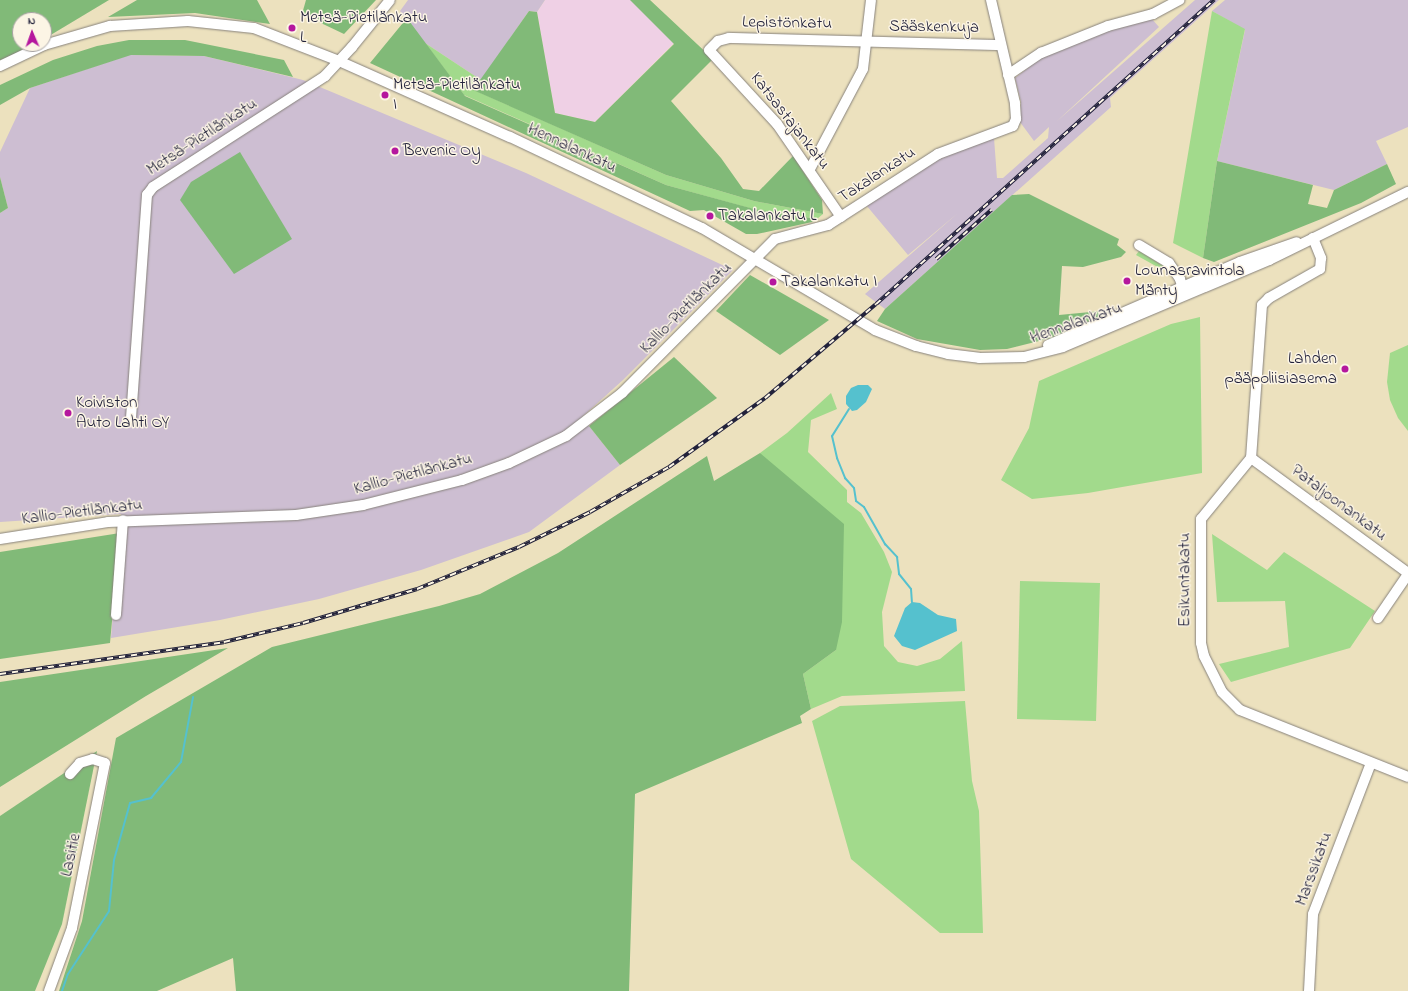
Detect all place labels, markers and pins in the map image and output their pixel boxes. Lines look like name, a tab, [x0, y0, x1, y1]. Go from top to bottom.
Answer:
place label: Metsä-Pietilänkatu L	[300, 8, 427, 48]
marker: Metsä-Pietilänkatu L	[287, 23, 297, 33]
place label: Metsä-Pietilänkatu I	[393, 75, 520, 115]
marker: Metsä-Pietilänkatu I	[380, 90, 390, 100]
place label: Bevenic Oy	[403, 141, 481, 161]
marker: Bevenic Oy	[390, 146, 400, 156]
place label: Takalankatu L	[718, 206, 817, 226]
marker: Takalankatu L	[705, 211, 715, 221]
place label: Lounasravintola Mänty	[1135, 261, 1245, 301]
place label: Takalankatu I	[781, 272, 877, 292]
marker: Lounasravintola Mänty	[1122, 276, 1132, 286]
marker: Takalankatu I	[768, 277, 778, 287]
place label: Lahden pääpoliisiasema	[1224, 349, 1337, 389]
marker: Lahden pääpoliisiasema	[1340, 364, 1350, 374]
place label: Koiviston Auto Lahti OY	[76, 393, 169, 433]
marker: Koiviston Auto Lahti OY	[63, 408, 73, 418]

